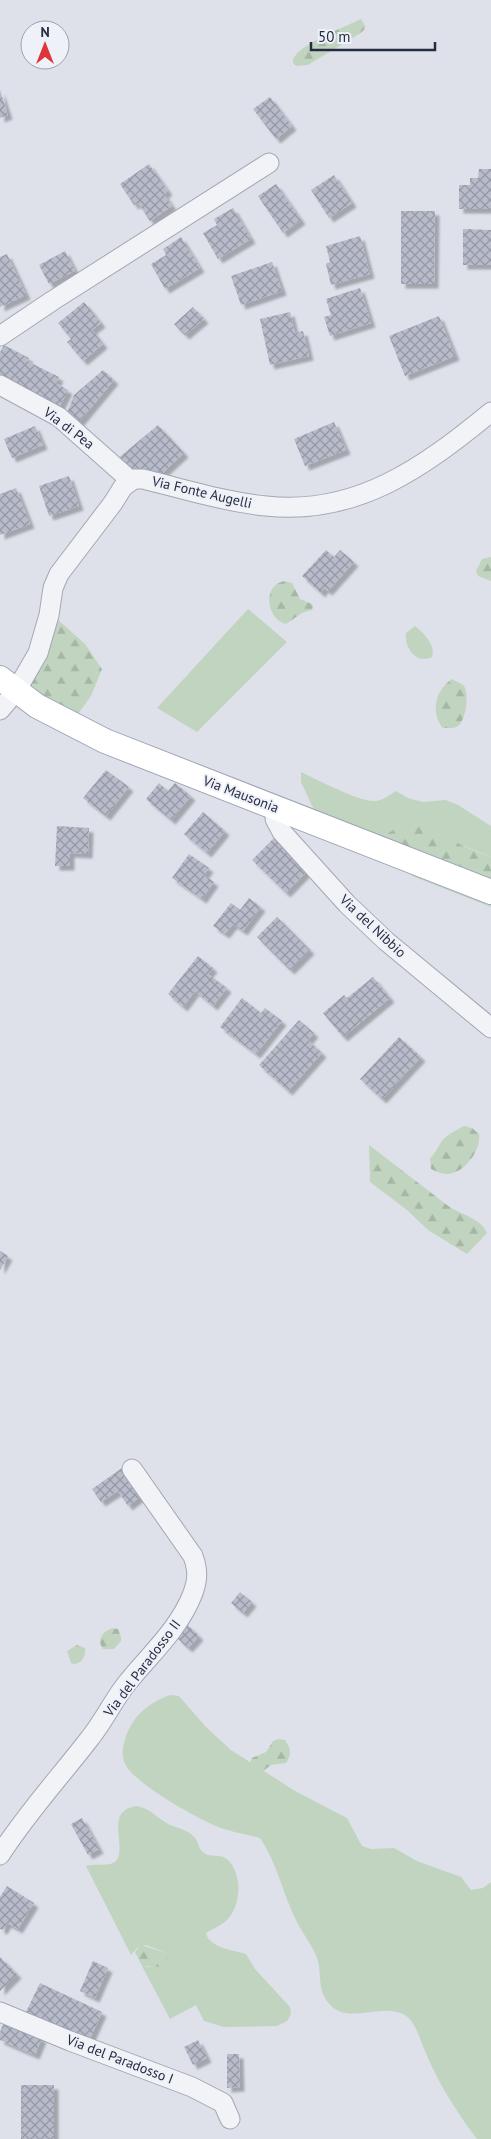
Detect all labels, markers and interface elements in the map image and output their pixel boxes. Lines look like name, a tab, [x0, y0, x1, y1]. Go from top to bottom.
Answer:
north arrow	[20, 20, 70, 70]
scale bar	[311, 20, 435, 52]
text: N	[40, 23, 50, 41]
text: 50 m	[318, 27, 351, 46]
street label: Via di Pea	[39, 403, 98, 453]
street label: Via Fonte Augelli	[149, 472, 254, 512]
street label: Via Mausonia	[200, 771, 281, 817]
street label: Via del Nibbio	[335, 890, 410, 961]
street label: Via del Paradosso II	[99, 1616, 184, 1721]
street label: Via del Paradosso I	[63, 2030, 176, 2088]

